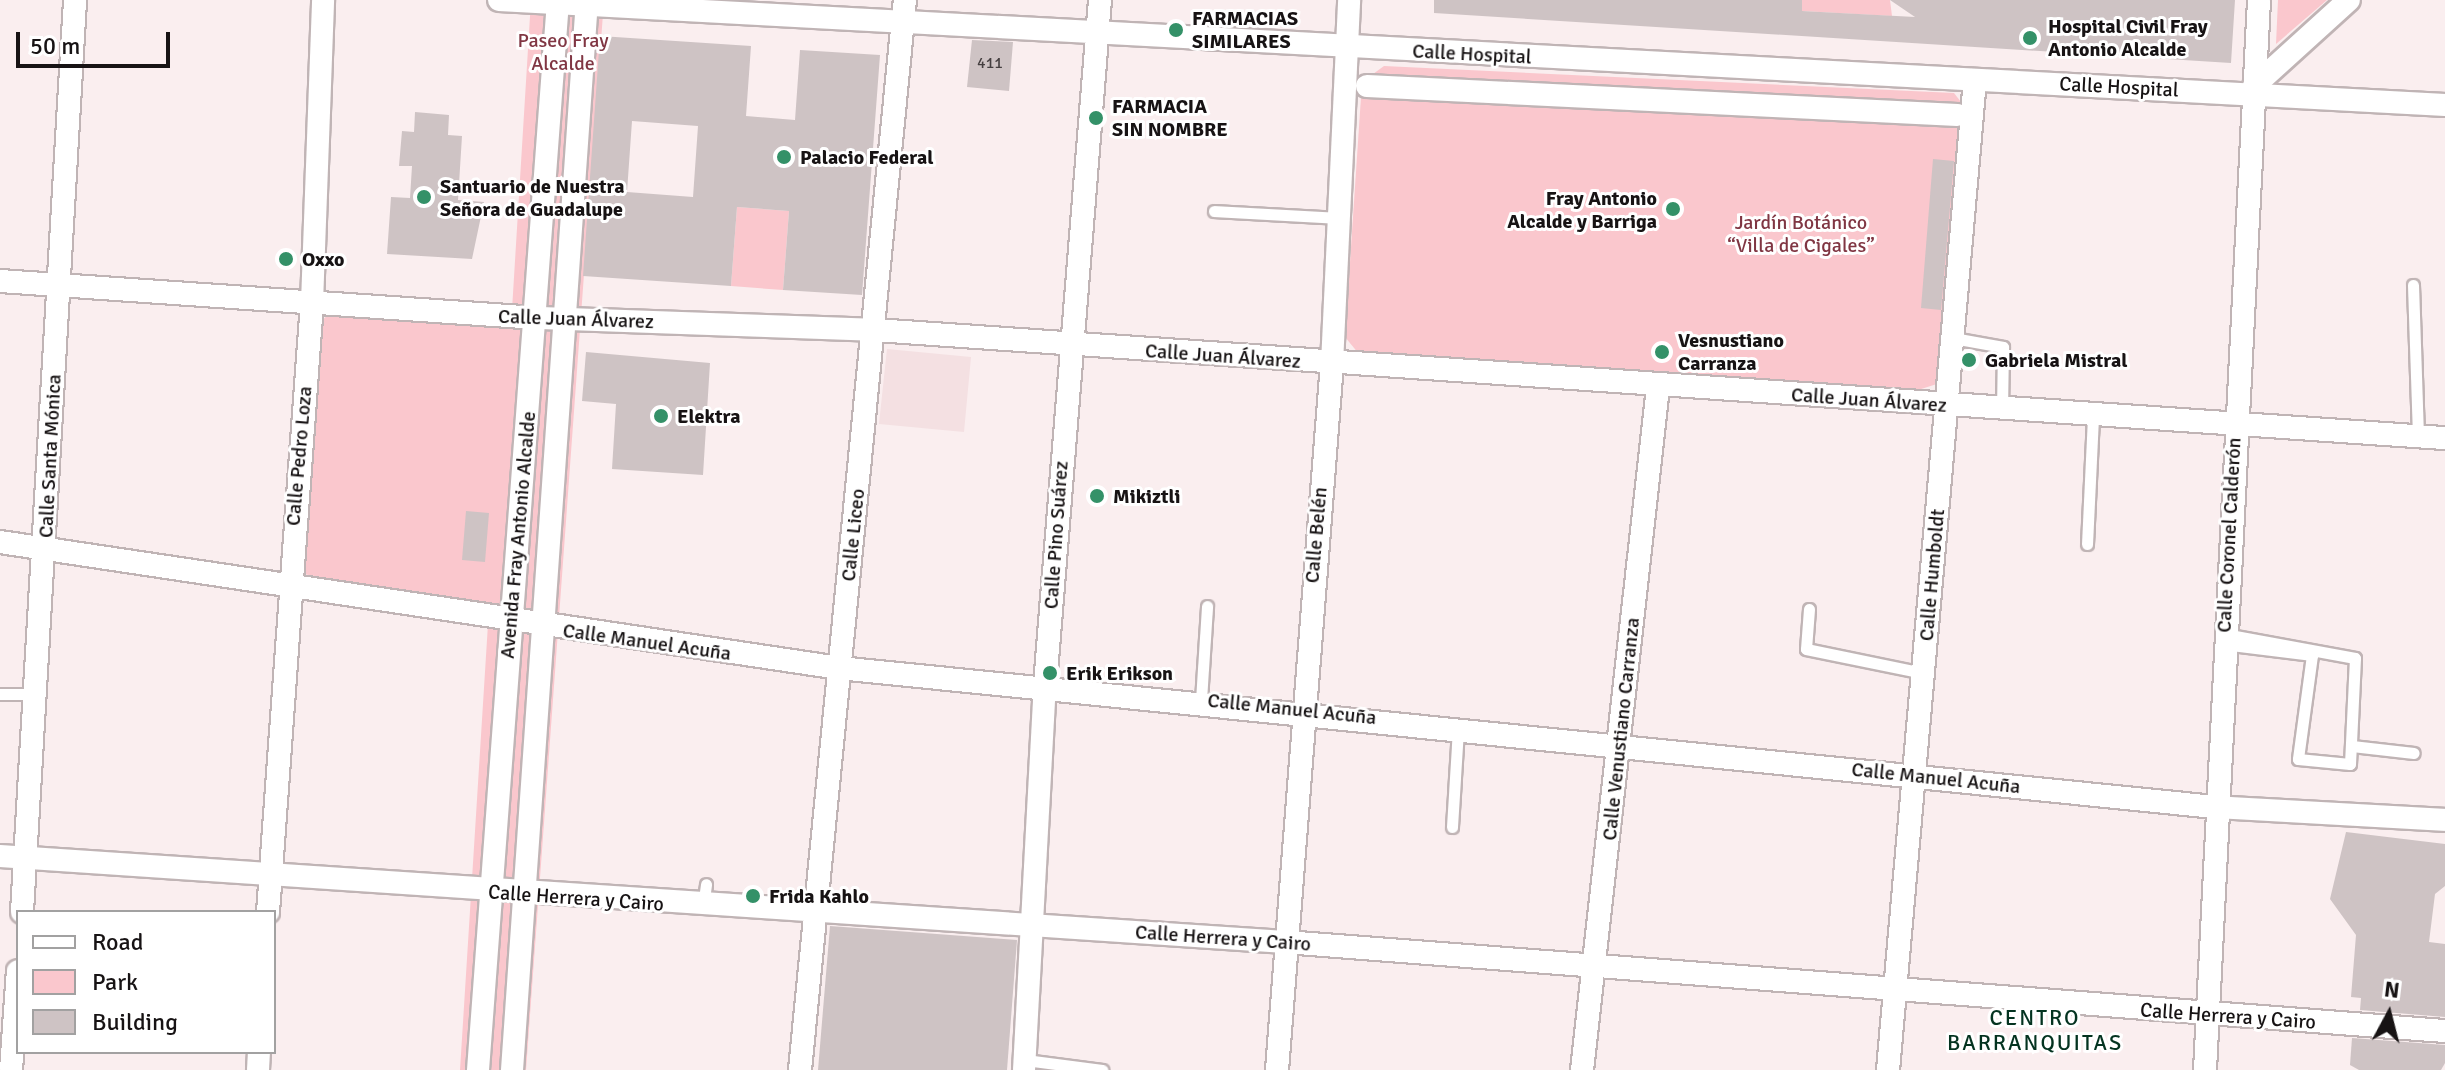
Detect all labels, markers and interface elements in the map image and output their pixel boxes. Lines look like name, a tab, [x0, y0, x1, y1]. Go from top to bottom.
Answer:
place label: FARMACIAS SIMILARES	[1192, 6, 1298, 53]
place label: Hospital Civil Fray Antonio Alcalde	[2048, 14, 2208, 61]
scale bar	[20, 16, 174, 66]
marker: FARMACIAS SIMILARES	[1167, 21, 1185, 39]
marker: Hospital Civil Fray Antonio Alcalde	[2019, 27, 2041, 49]
park label: Paseo Fray Alcalde	[517, 29, 609, 76]
text: 50 m	[30, 31, 80, 61]
street label: Calle Hospital	[1412, 39, 1532, 69]
house number: 411	[977, 53, 1003, 73]
street label: Calle Hospital	[2059, 72, 2179, 102]
place label: FARMACIA SIN NOMBRE	[1112, 94, 1228, 141]
marker: FARMACIA SIN NOMBRE	[1087, 109, 1105, 127]
place label: Palacio Federal	[800, 145, 934, 169]
marker: Palacio Federal	[775, 148, 793, 166]
place label: Santuario de Nuestra Señora de Guadalupe	[440, 174, 624, 221]
place label: Fray Antonio Alcalde y Barriga	[1507, 186, 1657, 233]
marker: Santuario de Nuestra Señora de Guadalupe	[415, 188, 433, 206]
marker: Fray Antonio Alcalde y Barriga	[1664, 200, 1682, 218]
park label: Jardín Botánico “Villa de Cigales”	[1727, 211, 1875, 258]
place label: Oxxo	[302, 247, 345, 271]
marker: Oxxo	[277, 250, 295, 268]
street label: Calle Juan Álvarez	[498, 304, 654, 334]
place label: Vesnustiano Carranza	[1678, 328, 1784, 375]
street label: Calle Juan Álvarez	[1144, 339, 1302, 373]
marker: Vesnustiano Carranza	[1653, 343, 1671, 361]
place label: Gabriela Mistral	[1985, 348, 2127, 372]
marker: Gabriela Mistral	[1960, 351, 1978, 369]
street label: Calle Santa Mónica	[34, 374, 66, 538]
street label: Calle Juan Álvarez	[1790, 383, 1948, 417]
street label: Calle Pedro Loza	[281, 385, 317, 527]
place label: Elektra	[677, 404, 740, 428]
marker: Elektra	[652, 407, 670, 425]
street label: Avenida Fray Antonio Alcalde	[495, 410, 541, 660]
street label: Calle Coronel Calderón	[2212, 437, 2246, 633]
street label: Calle Pino Suárez	[1039, 460, 1073, 610]
place label: Mikiztli	[1113, 484, 1180, 508]
street label: Calle Belén	[1300, 486, 1332, 584]
street label: Calle Liceo	[836, 487, 870, 583]
marker: Mikiztli	[1088, 487, 1106, 505]
street label: Calle Humboldt	[1914, 508, 1950, 642]
street label: Calle Venustiano Carranza	[1597, 616, 1645, 842]
street label: Calle Manuel Acuña	[561, 618, 733, 666]
place label: Erik Erikson	[1066, 661, 1173, 685]
marker: Erik Erikson	[1041, 664, 1059, 682]
street label: Calle Manuel Acuña	[1206, 688, 1378, 730]
street label: Calle Manuel Acuña	[1850, 757, 2022, 799]
street label: Calle Herrera y Cairo	[487, 880, 665, 916]
place label: Frida Kahlo	[769, 884, 869, 908]
marker: Frida Kahlo	[744, 887, 762, 905]
legend	[16, 910, 276, 1054]
street label: Calle Herrera y Cairo	[1134, 920, 1312, 956]
text: Road	[92, 927, 143, 957]
text: Park	[92, 967, 138, 997]
north arrow	[2349, 974, 2429, 1054]
text: N	[2383, 975, 2401, 1004]
street label: Calle Herrera y Cairo	[2139, 998, 2317, 1034]
district label: CENTRO BARRANQUITAS	[1947, 1004, 2123, 1056]
text: Building	[92, 1007, 178, 1037]

